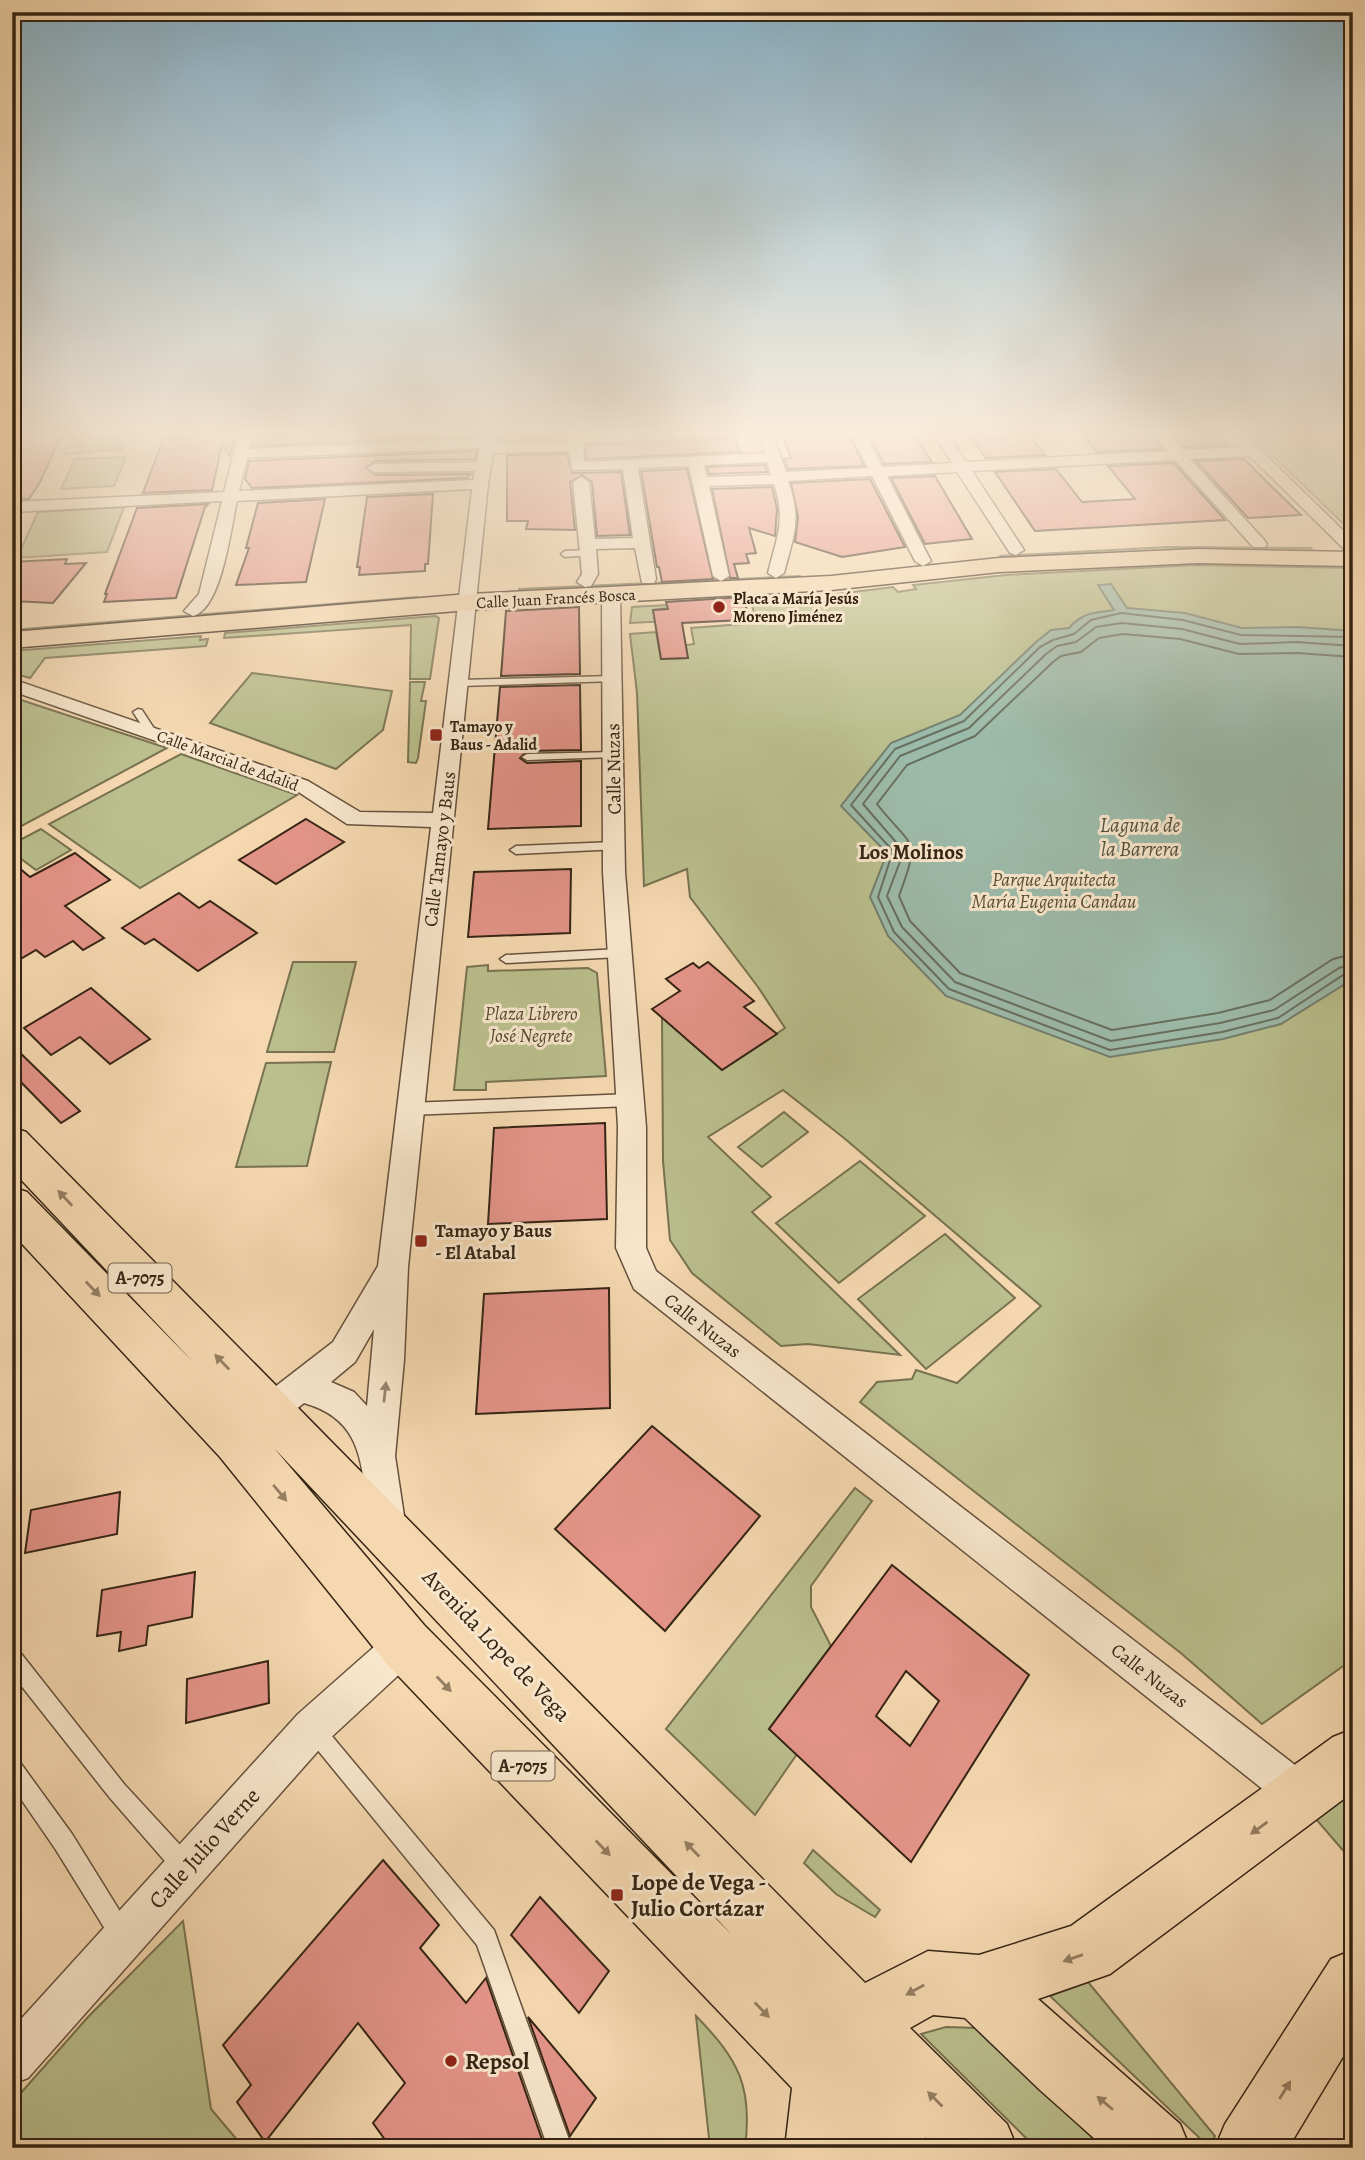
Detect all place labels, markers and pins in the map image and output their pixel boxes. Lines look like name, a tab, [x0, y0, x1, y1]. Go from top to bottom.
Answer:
place label: Placa a María Jesús Moreno Jiménez	[733, 588, 859, 628]
marker: Placa a María Jesús Moreno Jiménez	[711, 599, 727, 615]
place label: Tamayo y Baus - Adalid	[450, 716, 538, 756]
marker: Tamayo y Baus - Adalid	[428, 727, 444, 743]
place label: Tamayo y Baus - El Atabal	[435, 1218, 552, 1266]
marker: Tamayo y Baus - El Atabal	[413, 1233, 429, 1249]
place label: Lope de Vega - Julio Cortázar	[631, 1867, 766, 1924]
marker: Lope de Vega - Julio Cortázar	[609, 1887, 625, 1903]
place label: Repsol	[465, 2046, 529, 2077]
marker: Repsol	[443, 2053, 459, 2069]

